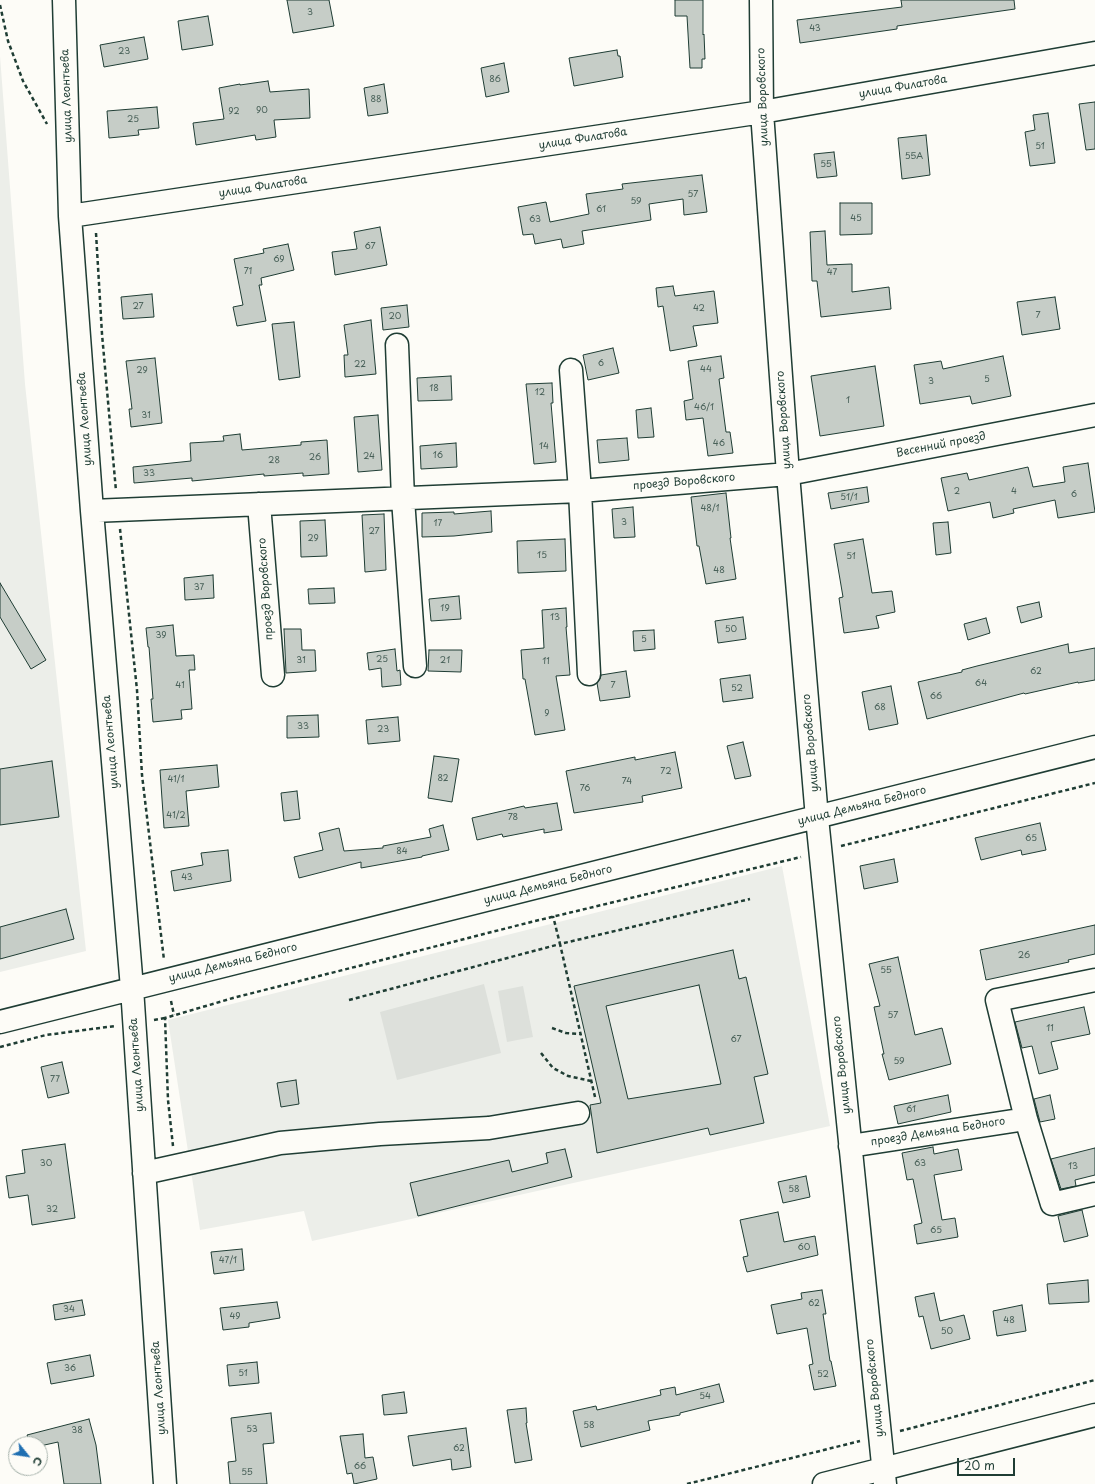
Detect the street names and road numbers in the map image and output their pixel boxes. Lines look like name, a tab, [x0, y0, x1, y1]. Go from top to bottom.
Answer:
street label: улица Воровского	[755, 47, 771, 147]
street label: улица Леонтьева	[59, 49, 75, 143]
street label: улица Филатова	[858, 73, 948, 101]
street label: улица Филатова	[538, 125, 628, 153]
street label: улица Филатова	[218, 173, 308, 201]
street label: улица Воровского	[774, 370, 794, 470]
street label: улица Леонтьева	[75, 372, 95, 466]
street label: Весенний проезд	[895, 430, 987, 460]
street label: проезд Воровского	[632, 471, 736, 493]
street label: проезд Воровского	[256, 537, 276, 641]
street label: улица Воровского	[800, 693, 822, 793]
street label: улица Леонтьева	[100, 695, 122, 789]
street label: улица Демьяна Бедного	[796, 784, 928, 828]
street label: улица Демьяна Бедного	[482, 863, 614, 907]
street label: улица Демьяна Бедного	[167, 941, 299, 985]
street label: улица Воровского	[830, 1015, 854, 1115]
street label: улица Леонтьева	[127, 1018, 147, 1112]
street label: проезд Демьяна Бедного	[870, 1115, 1006, 1149]
street label: улица Воровского	[863, 1338, 887, 1438]
street label: улица Леонтьева	[149, 1341, 169, 1435]

